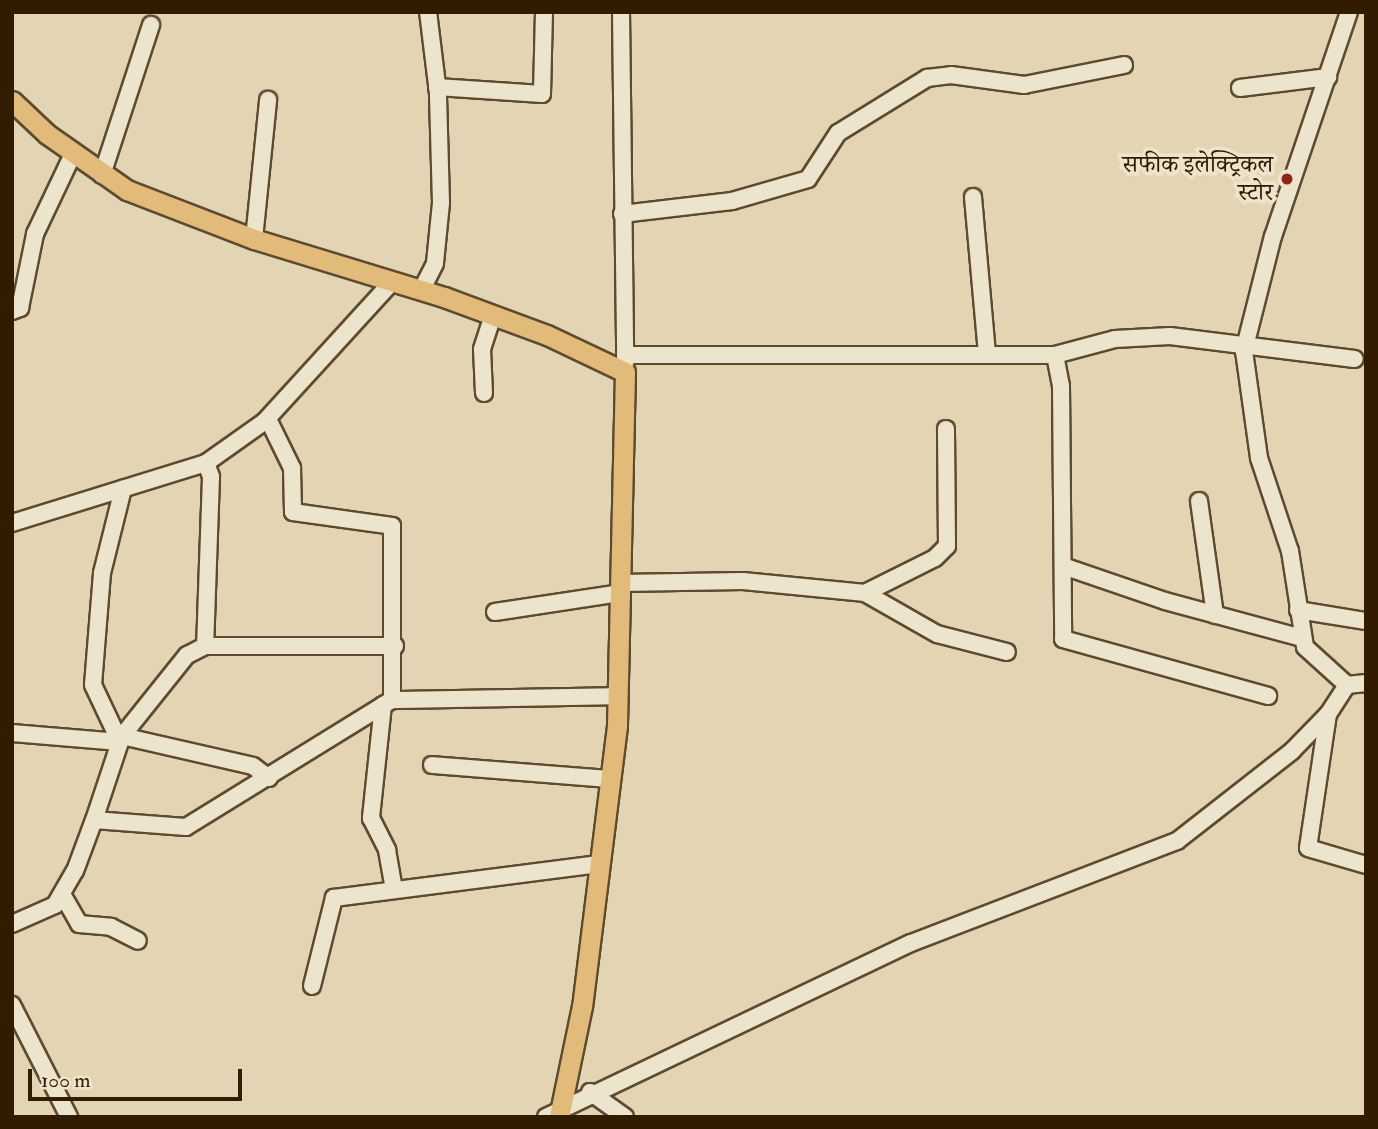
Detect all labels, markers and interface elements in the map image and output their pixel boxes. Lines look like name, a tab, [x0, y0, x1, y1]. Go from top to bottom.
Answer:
place label: सफीक इलेक्ट्रिकल स्टोर	[1122, 151, 1273, 207]
marker: सफीक इलेक्ट्रिकल स्टोर	[1279, 171, 1295, 187]
scale bar	[32, 1056, 245, 1100]
text: 100 m	[41, 1067, 91, 1094]

